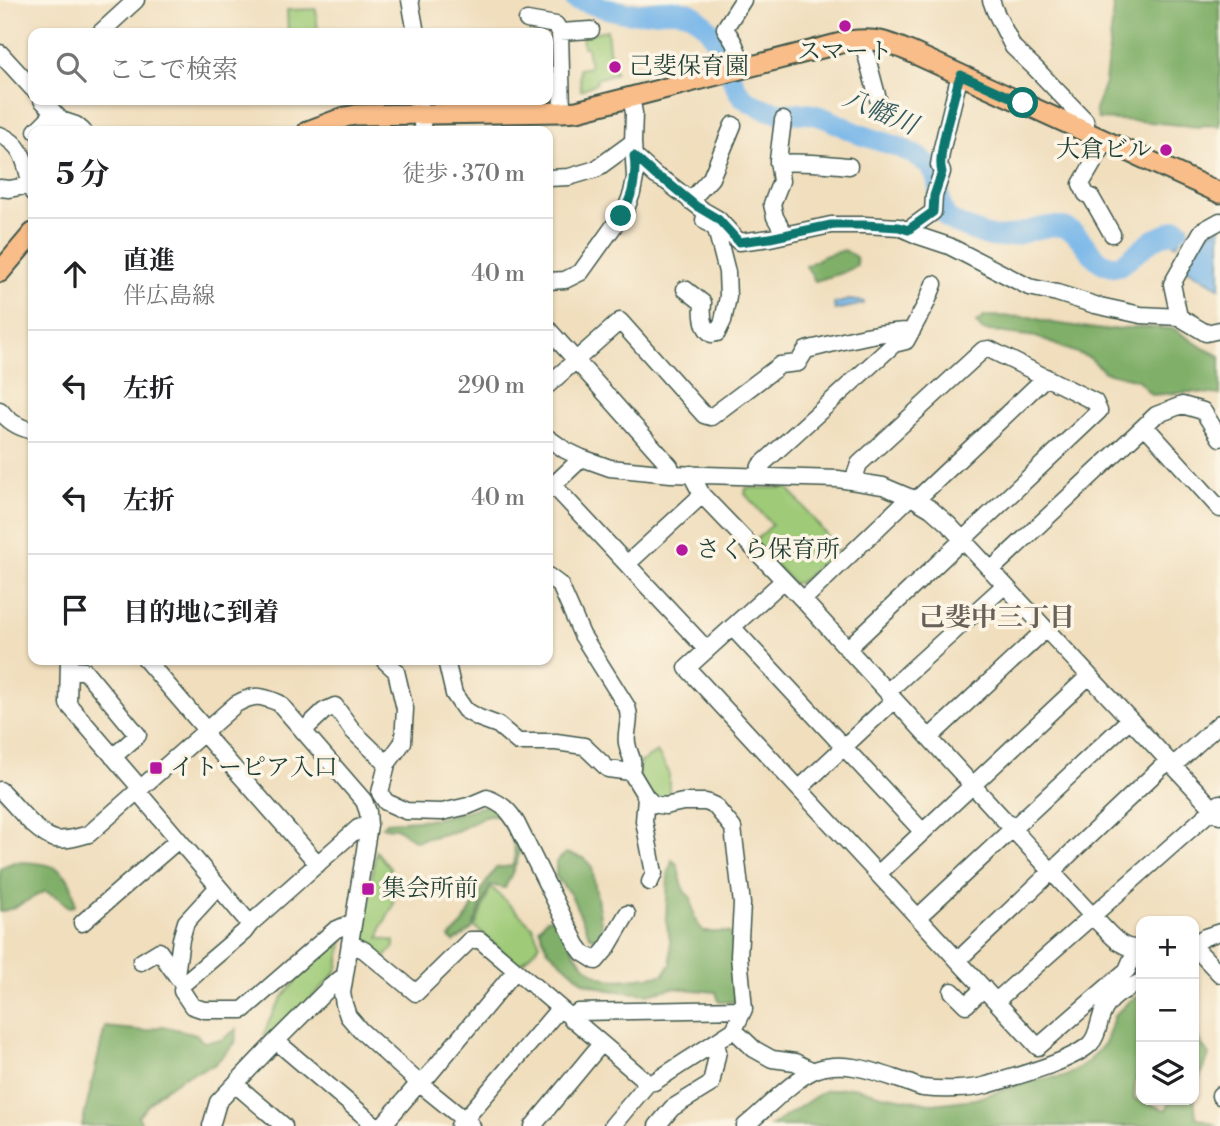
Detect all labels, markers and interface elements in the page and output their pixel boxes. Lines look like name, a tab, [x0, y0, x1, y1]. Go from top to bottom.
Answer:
marker: スマート	[837, 18, 853, 34]
search box	[28, 28, 553, 105]
place label: スマート	[797, 37, 893, 67]
icon: search	[52, 48, 90, 86]
place label: 己斐保育園	[629, 52, 749, 82]
text: ここで検索	[108, 54, 238, 86]
marker: 己斐保育園	[607, 59, 623, 75]
water label: 八幡川	[838, 82, 925, 143]
route start	[1007, 87, 1038, 118]
place label: 大倉ビル	[1056, 135, 1152, 165]
marker: 大倉ビル	[1158, 142, 1174, 158]
text: 5 分	[56, 156, 109, 194]
text: 徒歩 · 370 m	[402, 160, 525, 188]
route end	[605, 200, 636, 231]
text: 直進	[123, 245, 175, 277]
icon: ahead	[56, 255, 94, 293]
text: 40 m	[471, 260, 525, 288]
text: 伴広島線	[123, 282, 215, 310]
icon: left	[56, 367, 94, 405]
text: 290 m	[458, 372, 525, 400]
text: 左折	[123, 373, 175, 405]
icon: left	[56, 479, 94, 517]
text: 40 m	[471, 484, 525, 512]
text: 左折	[123, 485, 175, 517]
place label: さくら保育所	[696, 535, 840, 565]
marker: さくら保育所	[674, 542, 690, 558]
icon: arrive	[56, 591, 94, 629]
text: 目的地に到着	[123, 597, 279, 629]
district label: 己斐中三丁目	[919, 602, 1075, 634]
place label: イトーピア入口	[170, 753, 338, 783]
marker: イトーピア入口	[148, 760, 164, 776]
place label: 集会所前	[382, 874, 478, 904]
marker: 集会所前	[360, 881, 376, 897]
map controls	[1136, 916, 1199, 1105]
button: +	[1136, 916, 1199, 979]
button: −	[1136, 979, 1199, 1042]
button: layers	[1136, 1042, 1199, 1105]

